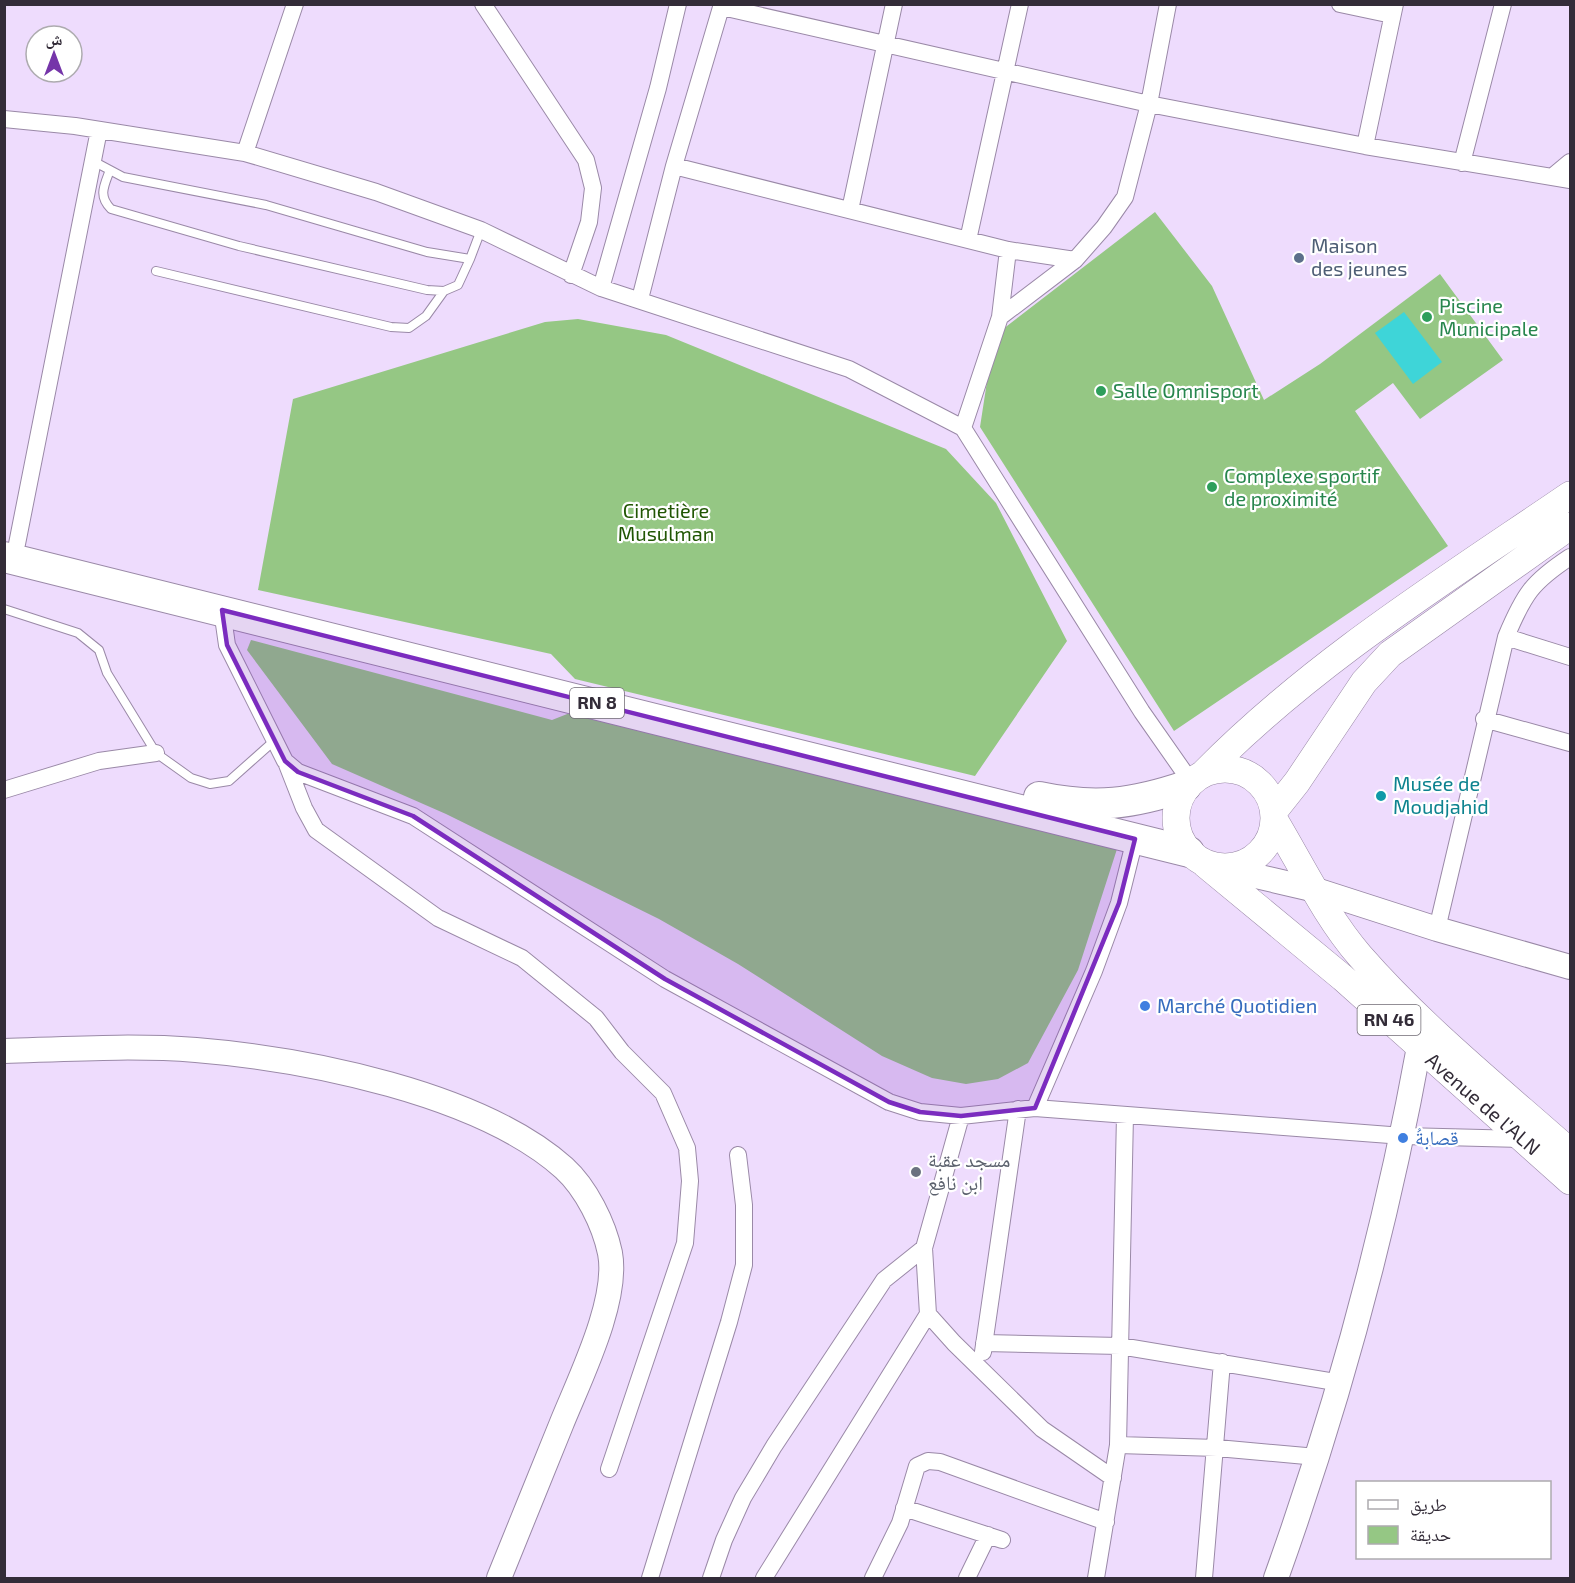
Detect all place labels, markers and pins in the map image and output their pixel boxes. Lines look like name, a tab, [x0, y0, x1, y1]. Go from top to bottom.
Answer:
place label: Maison des jeunes	[1311, 233, 1407, 280]
marker: Maison des jeunes	[1292, 251, 1306, 265]
place label: Piscine Municipale	[1439, 293, 1539, 340]
marker: Piscine Municipale	[1420, 310, 1434, 324]
place label: Salle Omnisport	[1113, 378, 1259, 402]
marker: Salle Omnisport	[1094, 384, 1108, 398]
place label: Complexe sportif de proximité	[1224, 463, 1380, 510]
marker: Complexe sportif de proximité	[1205, 480, 1219, 494]
place label: Musée de Moudjahid	[1393, 771, 1489, 818]
marker: Musée de Moudjahid	[1374, 789, 1388, 803]
place label: Marché Quotidien	[1157, 993, 1317, 1017]
marker: Marché Quotidien	[1138, 999, 1152, 1013]
place label: قصابةُ	[1415, 1125, 1459, 1150]
marker: قصابةُ	[1396, 1131, 1410, 1145]
place label: مسجد عقبة ابن نافع	[928, 1147, 1010, 1196]
marker: مسجد عقبة ابن نافع	[909, 1165, 923, 1179]

